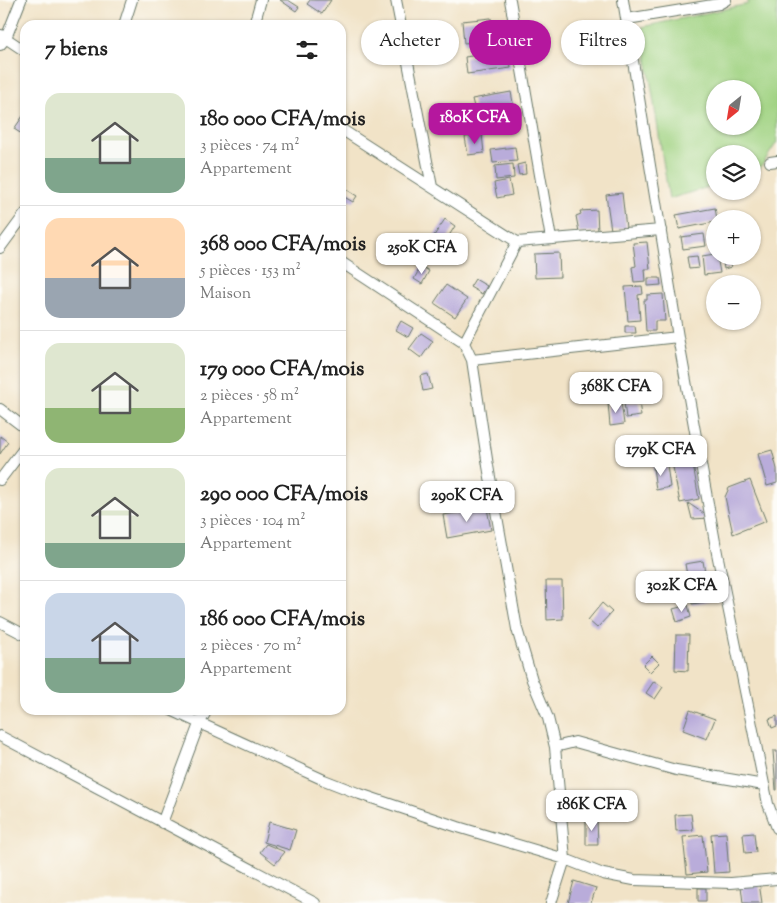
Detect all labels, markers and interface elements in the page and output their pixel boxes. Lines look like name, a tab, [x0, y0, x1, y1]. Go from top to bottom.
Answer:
chip: Acheter	[361, 20, 459, 65]
chip: Louer	[469, 20, 551, 65]
chip: Filtres	[561, 20, 645, 65]
text: 7 biens	[45, 35, 108, 65]
icon: filters	[293, 36, 321, 64]
north arrow	[706, 80, 761, 135]
map controls	[706, 80, 761, 330]
pin: 180K CFA	[423, 102, 527, 145]
text: 180 000 CFA/mois	[200, 105, 366, 135]
text: 180K CFA	[440, 107, 510, 130]
icon: home	[85, 113, 145, 173]
text: 3 pièces · 74 m²	[200, 135, 300, 158]
button: layers	[706, 145, 761, 200]
text: Appartement	[200, 158, 292, 181]
button: +	[706, 210, 761, 265]
text: 368 000 CFA/mois	[200, 230, 366, 260]
pin: 250K CFA	[370, 232, 474, 275]
text: 250K CFA	[387, 237, 457, 260]
icon: home	[85, 238, 145, 298]
text: 5 pièces · 153 m²	[200, 260, 301, 283]
button: −	[706, 275, 761, 330]
text: Maison	[200, 283, 251, 306]
text: 179 000 CFA/mois	[200, 355, 364, 385]
icon: home	[85, 363, 145, 423]
pin: 368K CFA	[564, 372, 668, 414]
text: 368K CFA	[580, 376, 652, 399]
text: 2 pièces · 58 m²	[200, 385, 299, 408]
text: Appartement	[200, 408, 292, 431]
pin: 179K CFA	[609, 434, 713, 477]
text: 179K CFA	[626, 439, 696, 462]
text: 290 000 CFA/mois	[200, 480, 368, 510]
pin: 290K CFA	[415, 480, 519, 523]
text: 290K CFA	[431, 485, 503, 508]
icon: home	[85, 488, 145, 548]
text: 3 pièces · 104 m²	[200, 510, 306, 533]
text: Appartement	[200, 533, 292, 556]
pin: 302K CFA	[630, 570, 734, 613]
text: 302K CFA	[647, 575, 717, 598]
text: 186 000 CFA/mois	[200, 605, 365, 635]
icon: home	[85, 613, 145, 673]
text: 2 pièces · 70 m²	[200, 635, 302, 658]
text: Appartement	[200, 658, 292, 681]
pin: 186K CFA	[540, 790, 644, 832]
text: 186K CFA	[557, 794, 627, 817]

